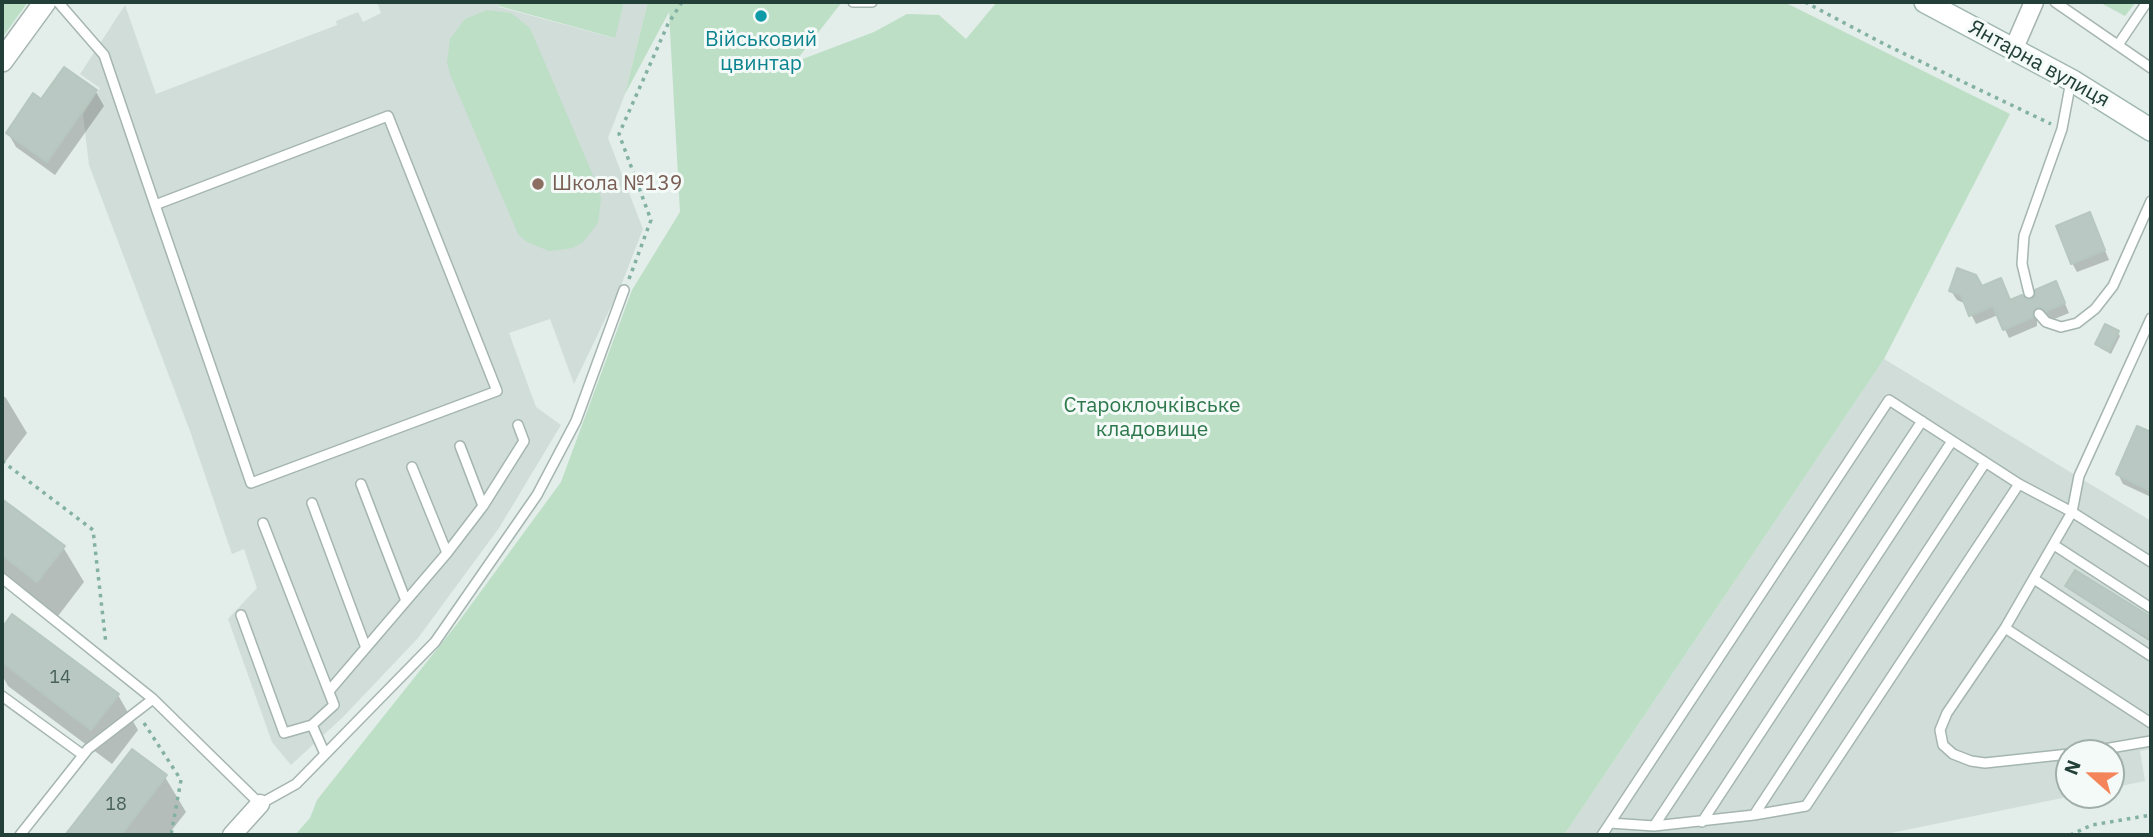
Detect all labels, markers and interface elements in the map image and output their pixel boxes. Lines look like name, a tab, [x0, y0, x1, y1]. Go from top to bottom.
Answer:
marker: Військовий цвинтар	[753, 8, 769, 24]
street label: Янтарна вулиця	[1964, 15, 2114, 113]
place label: Військовий цвинтар	[705, 27, 817, 77]
place label: Школа №139	[552, 171, 682, 197]
marker: Школа №139	[530, 176, 546, 192]
park label: Староклочківське кладовище	[1063, 393, 1241, 443]
house number: 14	[49, 667, 71, 689]
north arrow	[2055, 739, 2125, 809]
text: N	[2059, 756, 2086, 778]
house number: 18	[105, 794, 127, 816]

